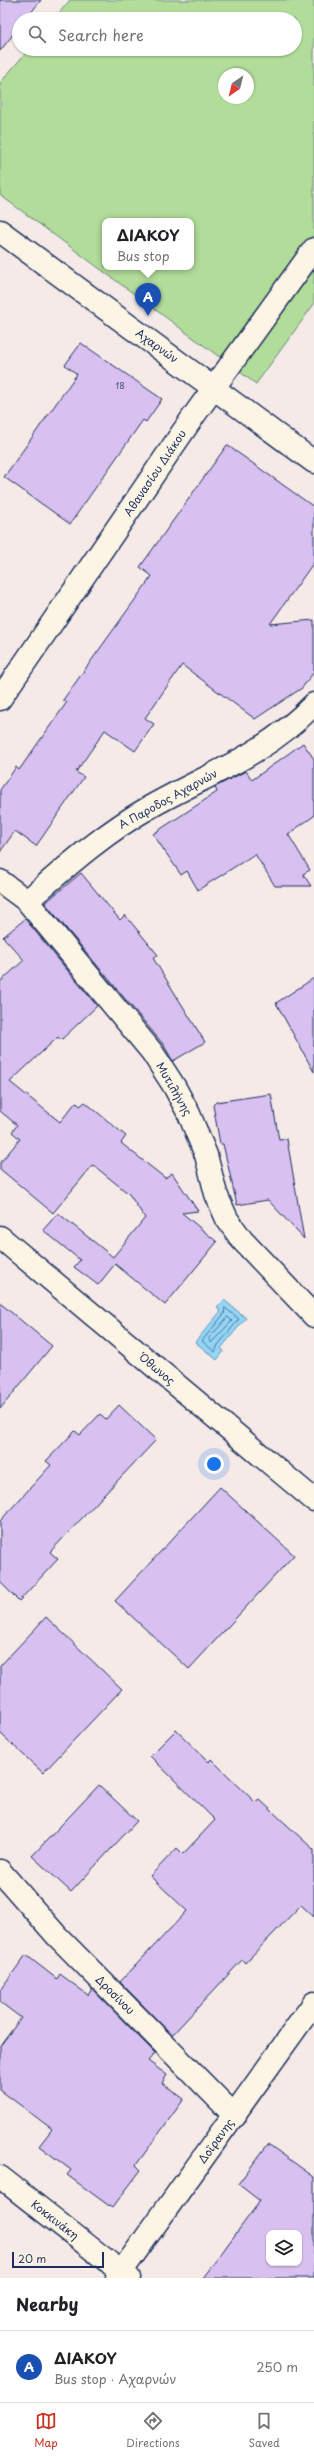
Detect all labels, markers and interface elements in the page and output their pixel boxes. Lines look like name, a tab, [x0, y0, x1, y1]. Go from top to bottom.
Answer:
search box	[12, 12, 302, 56]
icon: search	[26, 23, 48, 45]
text: Search here	[58, 23, 144, 46]
north arrow	[218, 68, 254, 104]
popup	[102, 218, 194, 270]
text: ΔΙΑΚΟΥ	[117, 223, 179, 246]
text: Bus stop	[117, 246, 170, 265]
pin: A	[135, 283, 161, 316]
street label: Αχαρνών	[132, 324, 182, 367]
house number: 18	[115, 378, 125, 392]
street label: Αθανασίου Διάκου	[119, 426, 190, 519]
street label: Α Παροδος Αχαρνών	[115, 764, 220, 833]
street label: Μυτιλήνης	[152, 1059, 197, 1119]
street label: Όθωνος	[135, 1348, 179, 1389]
your location	[204, 1454, 224, 1474]
street label: Δροσίνου	[92, 1971, 139, 2018]
street label: Δοϊρανης	[194, 2115, 238, 2167]
street label: Κοκκινάκη	[28, 2195, 83, 2244]
map controls	[266, 2230, 302, 2266]
button: layers	[266, 2230, 302, 2266]
scale bar	[12, 2250, 104, 2269]
text: 20 m	[18, 2250, 46, 2267]
text: Nearby	[16, 2291, 78, 2317]
text: ΔΙΑΚΟΥ	[54, 2346, 117, 2369]
text: A	[24, 2357, 34, 2376]
text: 250 m	[256, 2357, 298, 2376]
text: Bus stop · Αχαρνών	[54, 2369, 177, 2388]
tab: Map	[34, 2410, 58, 2451]
tab: Directions	[126, 2410, 180, 2451]
tab: Saved	[248, 2410, 280, 2451]

